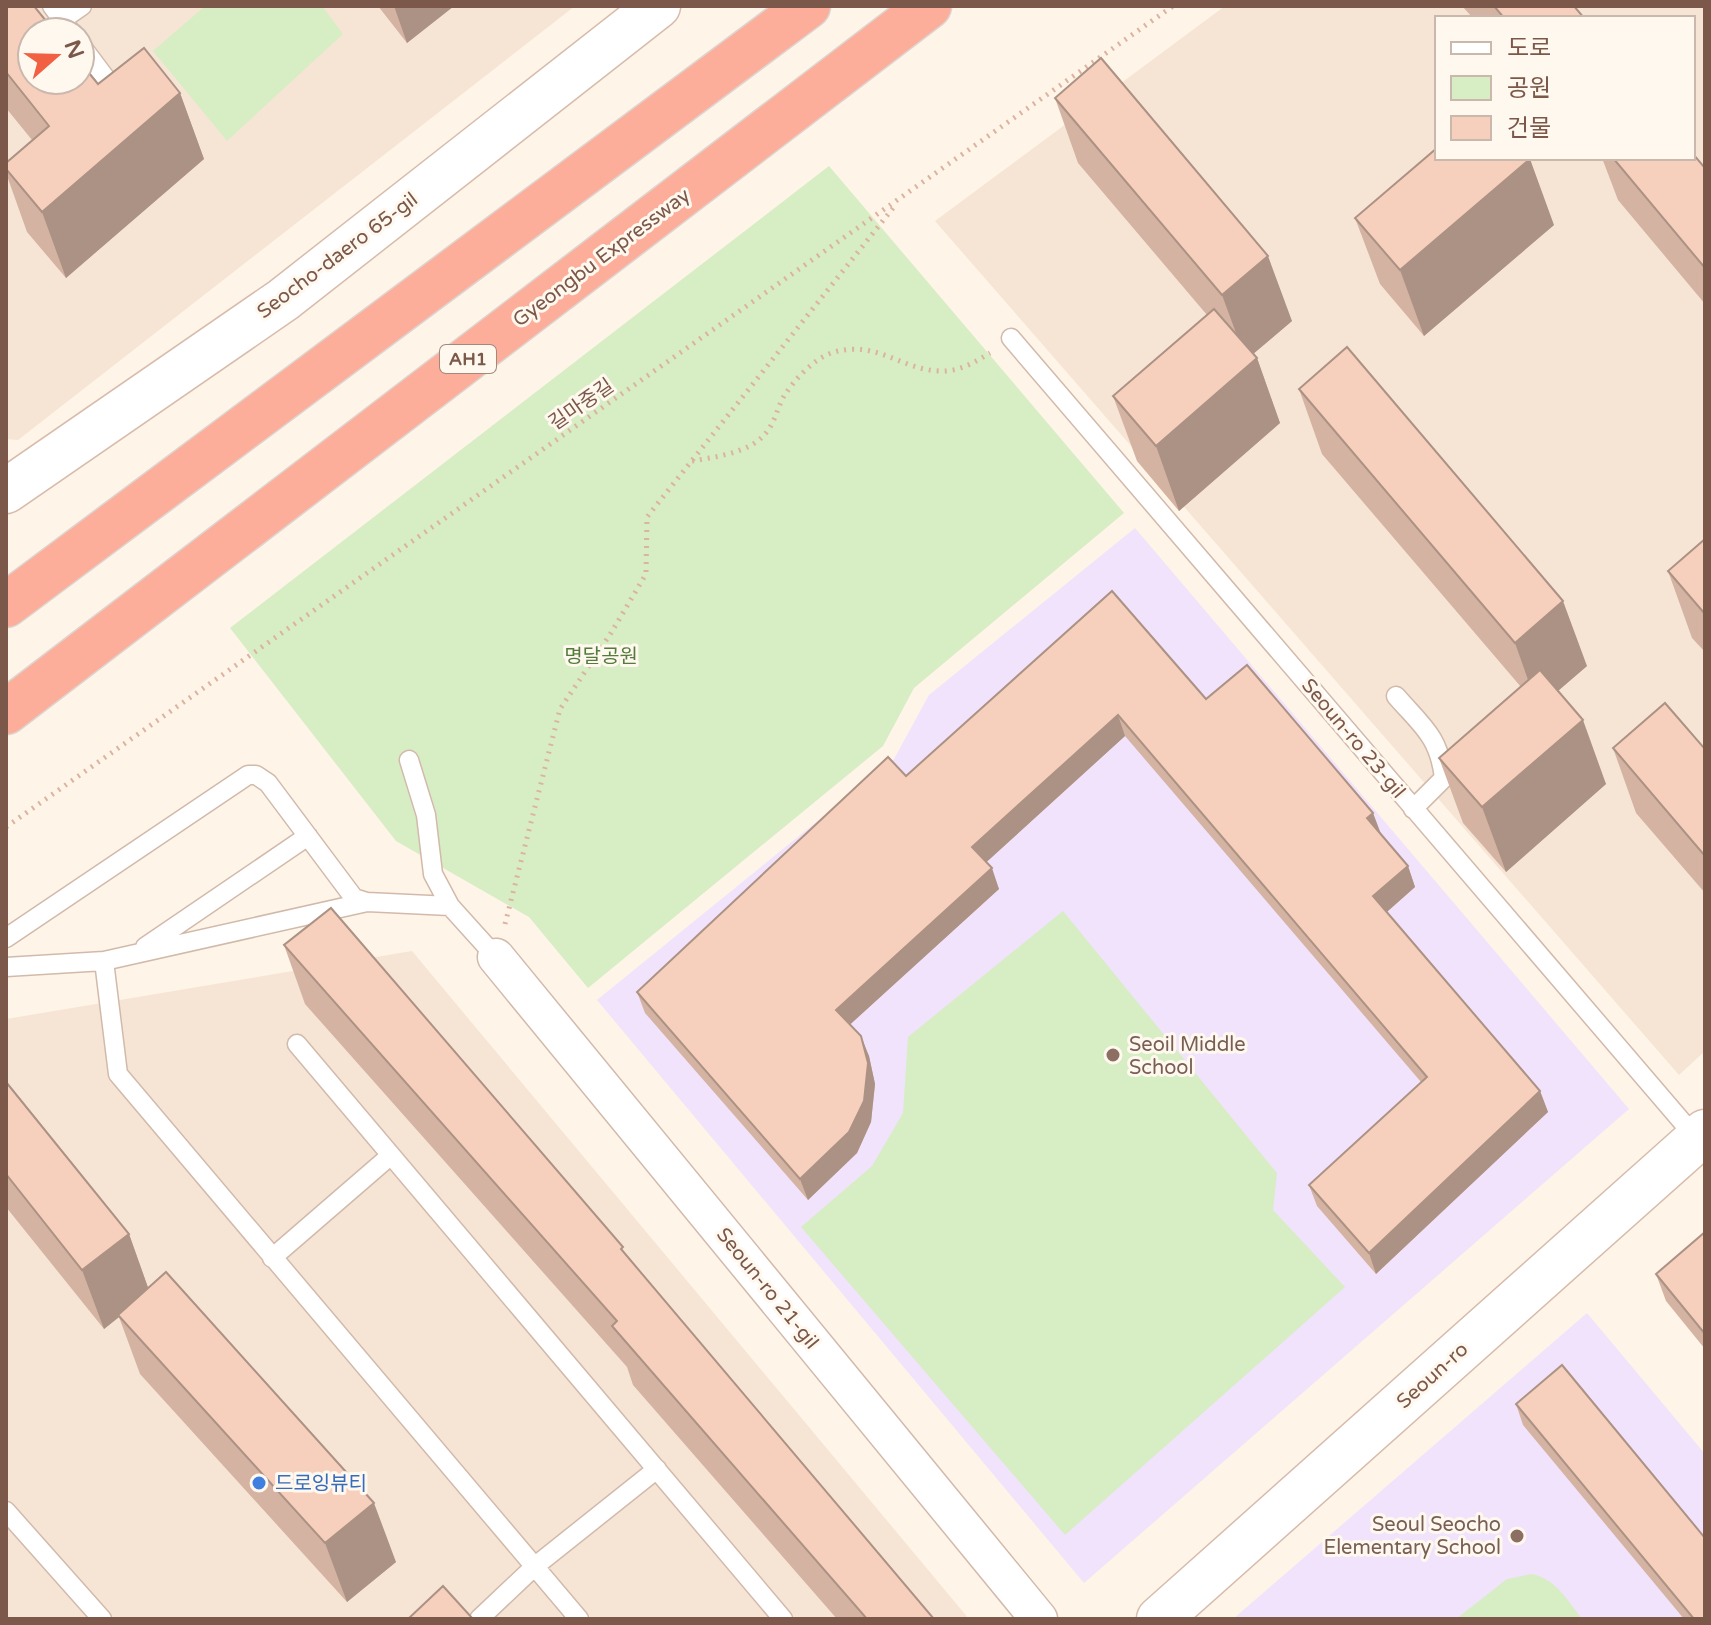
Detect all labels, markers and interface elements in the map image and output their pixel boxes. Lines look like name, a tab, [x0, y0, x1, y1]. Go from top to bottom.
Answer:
north arrow	[16, 16, 96, 96]
legend	[1435, 16, 1695, 160]
text: 도로	[1507, 34, 1551, 63]
text: N	[59, 37, 89, 62]
text: 공원	[1507, 74, 1551, 103]
text: 건물	[1507, 114, 1551, 143]
street label: Gyeongbu Expressway	[508, 183, 695, 332]
street label: Seocho-daero 65-gil	[253, 188, 423, 324]
road number: AH1	[440, 345, 496, 373]
street label: 길마중길	[545, 374, 619, 436]
park label: 명달공원	[564, 645, 638, 669]
street label: Seoun-ro 23-gil	[1296, 674, 1410, 803]
place label: Seoil Middle School	[1129, 1033, 1246, 1080]
marker: Seoil Middle School	[1104, 1046, 1122, 1064]
street label: Seoun-ro 21-gil	[711, 1223, 823, 1354]
street label: Seoun-ro	[1392, 1337, 1473, 1414]
place label: 드로잉뷰티	[275, 1472, 367, 1496]
marker: 드로잉뷰티	[250, 1474, 268, 1492]
place label: Seoul Seocho Elementary School	[1323, 1513, 1501, 1560]
marker: Seoul Seocho Elementary School	[1508, 1527, 1526, 1545]

